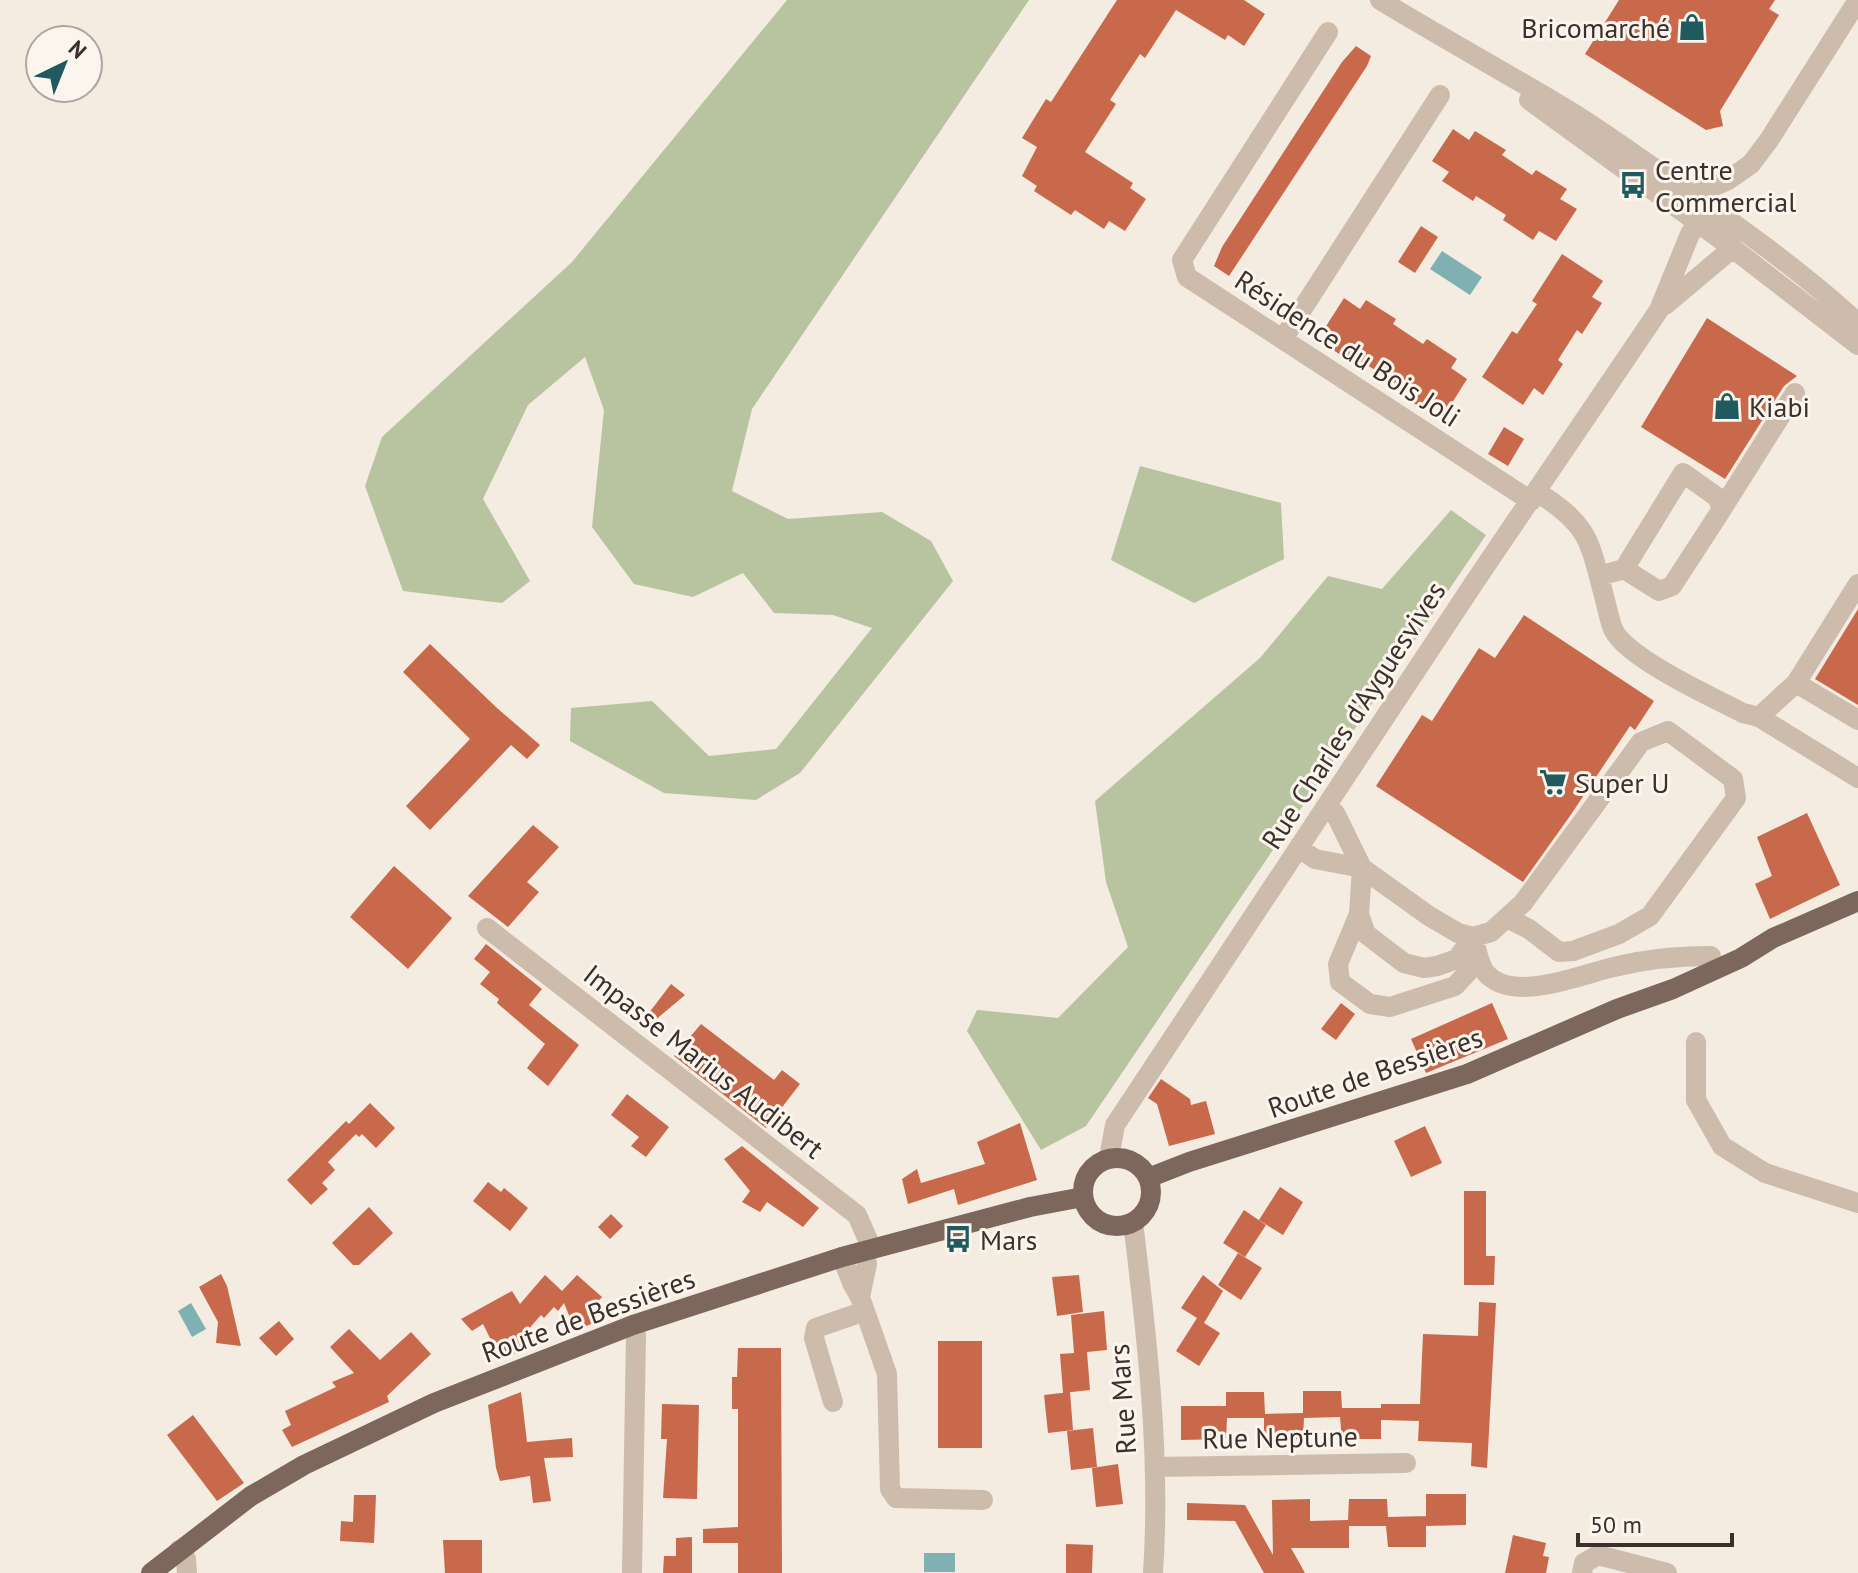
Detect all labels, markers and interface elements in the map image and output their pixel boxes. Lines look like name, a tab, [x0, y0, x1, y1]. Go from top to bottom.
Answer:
place label: Bricomarché	[1521, 9, 1670, 46]
shop icon: Bricomarché	[1677, 12, 1707, 42]
north arrow	[24, 24, 104, 104]
text: N	[63, 34, 92, 65]
place label: Centre Commercial	[1655, 151, 1796, 220]
bus stop icon: Centre Commercial	[1618, 170, 1648, 200]
street label: Résidence du Bois Joli	[1228, 261, 1468, 435]
place label: Kiabi	[1749, 388, 1810, 425]
shop icon: Kiabi	[1712, 391, 1742, 421]
street label: Rue Charles d'Ayguesvives	[1253, 574, 1453, 856]
place label: Super U	[1575, 764, 1670, 801]
supermarket icon: Super U	[1538, 767, 1568, 797]
street label: Impasse Marius Audibert	[576, 956, 832, 1167]
street label: Route de Bessières	[1263, 1018, 1487, 1126]
place label: Mars	[980, 1221, 1037, 1258]
bus stop icon: Mars	[943, 1224, 973, 1254]
street label: Route de Bessières	[476, 1259, 700, 1371]
street label: Rue Mars	[1100, 1343, 1144, 1455]
street label: Rue Neptune	[1202, 1417, 1358, 1457]
scale bar	[1578, 1497, 1732, 1547]
text: 50 m	[1590, 1509, 1642, 1540]

